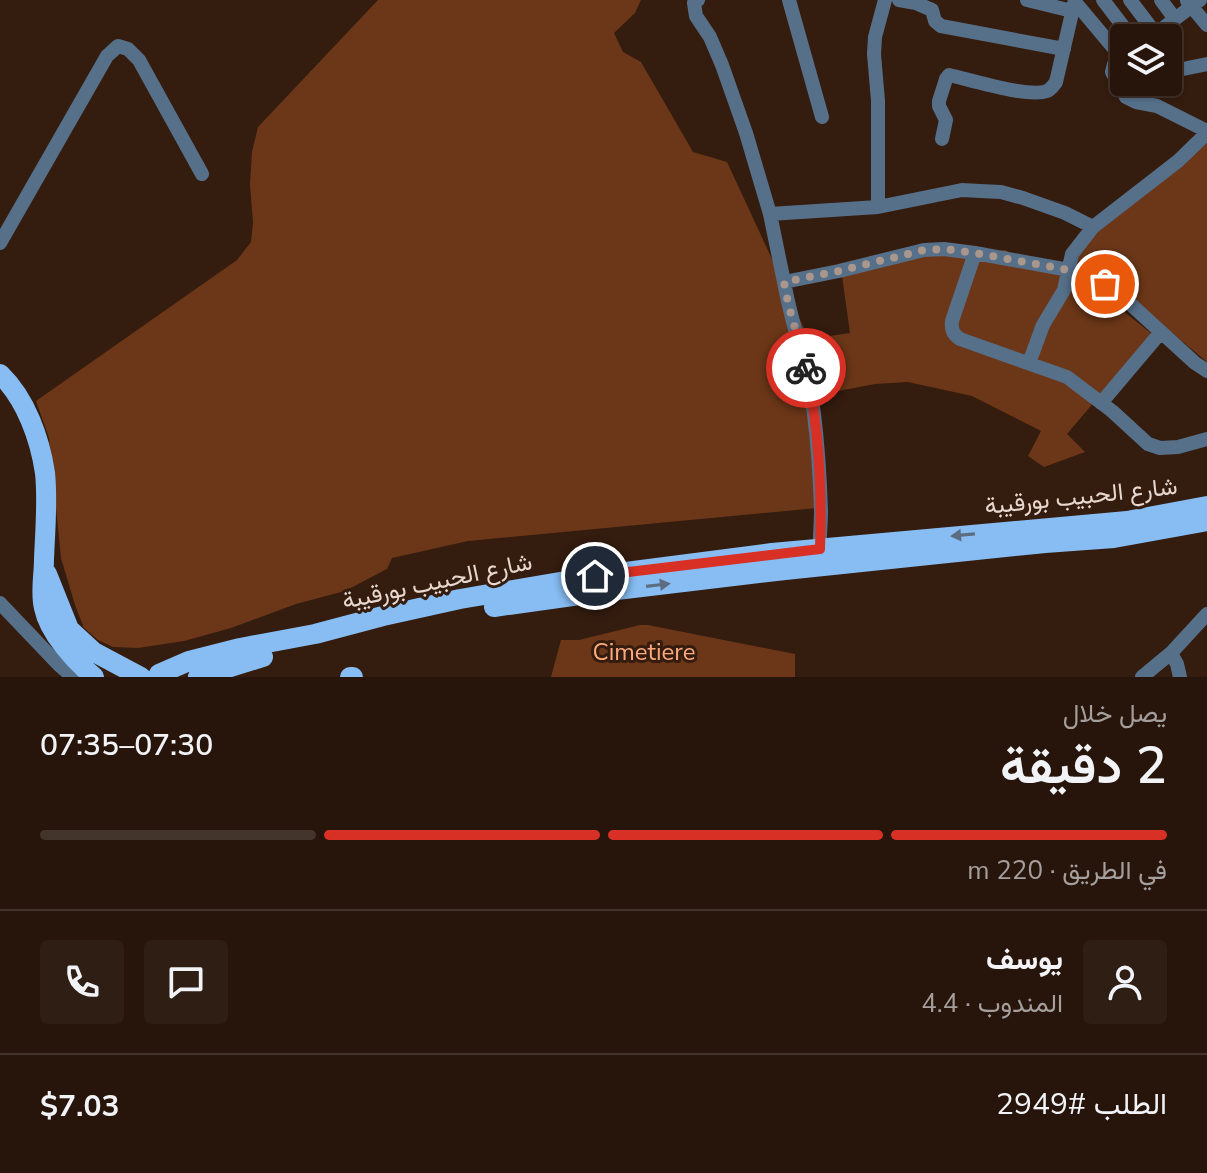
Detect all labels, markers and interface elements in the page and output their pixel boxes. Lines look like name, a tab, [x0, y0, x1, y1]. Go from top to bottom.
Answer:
map controls	[1110, 24, 1182, 96]
button: layers	[1110, 24, 1182, 96]
pin	[1071, 250, 1139, 318]
icon: bag	[1083, 262, 1127, 306]
courier	[766, 328, 846, 408]
icon: bike	[784, 346, 828, 390]
street label: شارع الحبيب بورقيبة	[983, 470, 1179, 522]
one-way arrow	[950, 529, 975, 542]
pin	[561, 542, 629, 610]
street label: شارع الحبيب بورقيبة	[339, 545, 535, 617]
icon: home	[573, 554, 617, 598]
one-way arrow	[646, 578, 671, 591]
park label: Cimetiere	[593, 636, 695, 668]
text: يصل خلال	[1063, 696, 1167, 731]
text: 07:30–07:35	[40, 725, 213, 766]
text: 2 دقيقة	[1000, 730, 1167, 801]
text: في الطريق · 220 m	[967, 853, 1167, 888]
text: يوسف	[986, 939, 1063, 980]
button: phone	[40, 940, 124, 1024]
button: chat	[144, 940, 228, 1024]
button: person	[1083, 940, 1167, 1024]
text: المندوب · 4.4	[921, 986, 1063, 1021]
text: الطلب #2949	[996, 1084, 1167, 1125]
text: $7.03	[40, 1086, 119, 1127]

